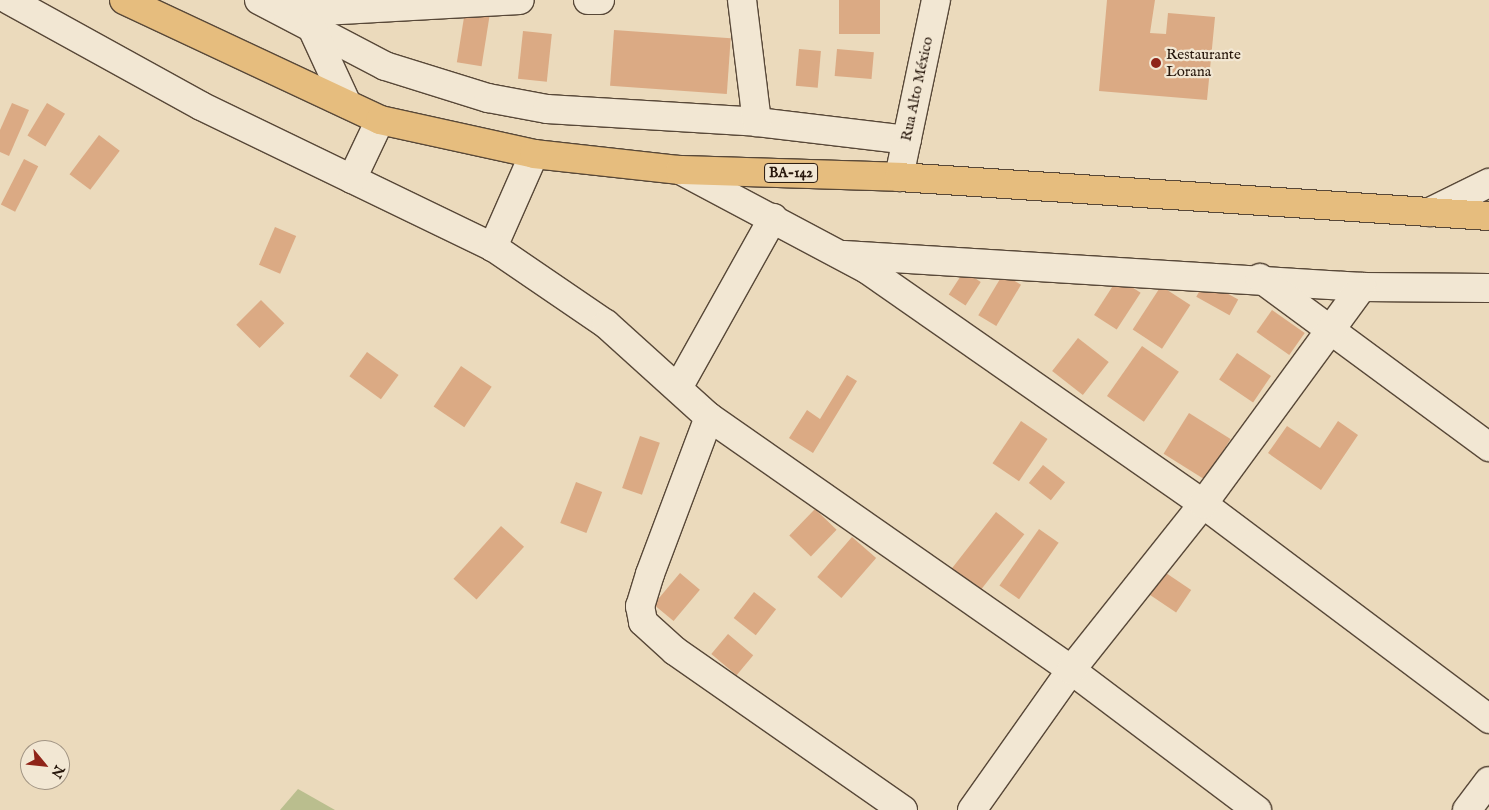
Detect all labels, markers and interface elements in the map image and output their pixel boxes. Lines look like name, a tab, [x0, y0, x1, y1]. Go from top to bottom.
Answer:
street label: Rua Alto México	[897, 35, 937, 143]
place label: Restaurante Lorana	[1166, 45, 1241, 80]
marker: Restaurante Lorana	[1150, 57, 1162, 69]
road number: BA-142	[764, 162, 818, 184]
north arrow	[20, 740, 70, 790]
text: N	[47, 762, 68, 781]

